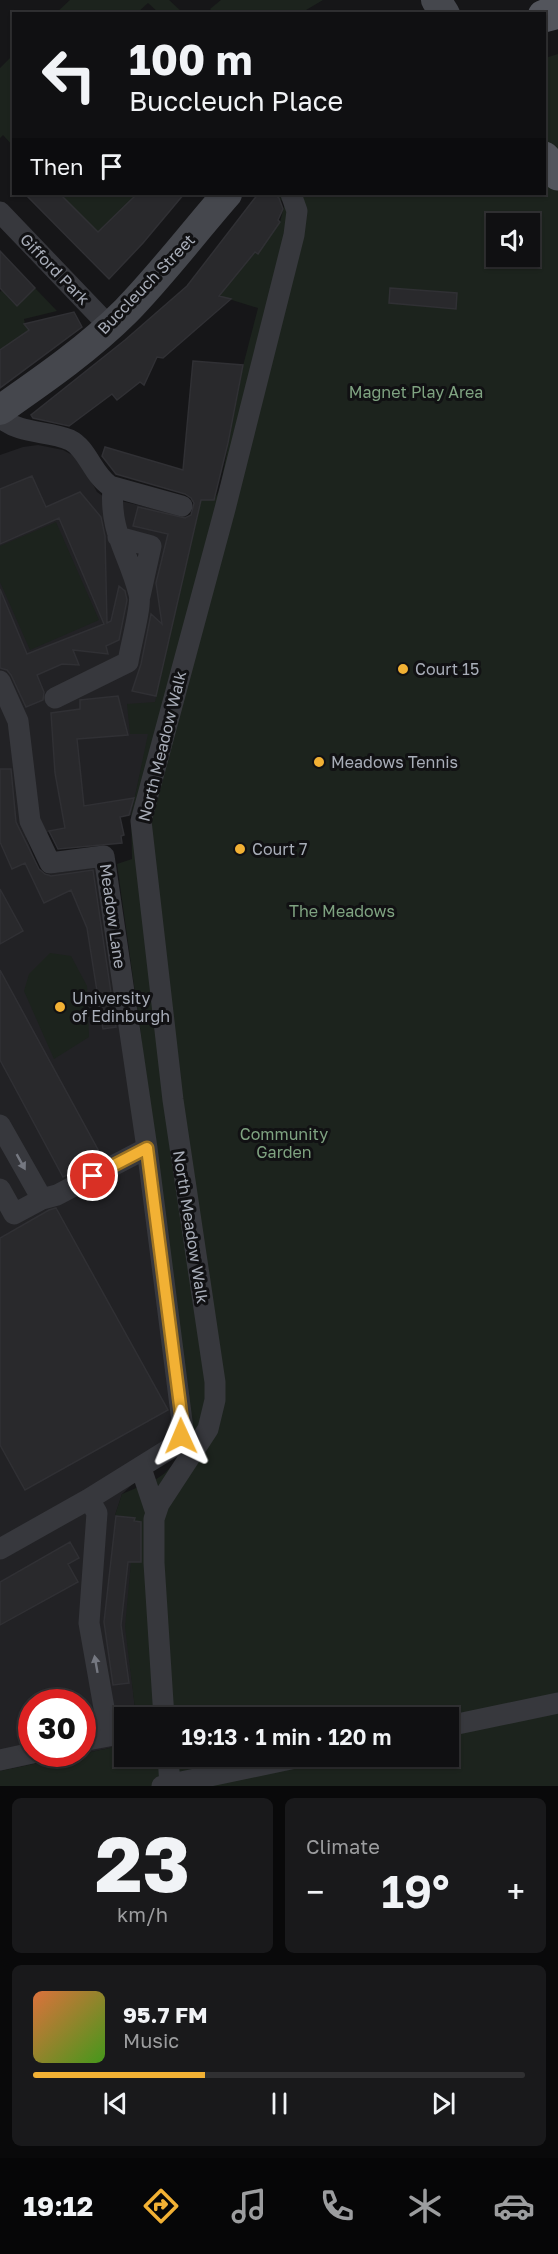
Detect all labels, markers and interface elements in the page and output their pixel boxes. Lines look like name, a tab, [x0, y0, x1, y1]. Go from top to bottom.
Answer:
text: 100 m	[129, 34, 252, 84]
icon: left	[30, 36, 108, 114]
text: Buccleuch Place	[129, 85, 343, 117]
icon: arrive	[95, 150, 128, 183]
text: Then	[30, 153, 83, 180]
map controls	[486, 213, 540, 267]
button: sound	[486, 213, 540, 267]
street label: Gifford Park	[16, 229, 94, 309]
street label: Buccleuch Street	[93, 230, 199, 338]
park label: Magnet Play Area	[349, 382, 483, 402]
place label: Court 15	[415, 659, 479, 679]
marker: Court 15	[396, 662, 410, 676]
street label: North Meadow Walk	[134, 668, 190, 824]
place label: Meadows Tennis	[331, 752, 458, 772]
marker: Meadows Tennis	[312, 755, 326, 769]
place label: Court 7	[252, 839, 308, 859]
marker: Court 7	[233, 842, 247, 856]
street label: Meadow Lane	[96, 862, 130, 970]
park label: The Meadows	[289, 901, 395, 921]
place label: University of Edinburgh	[72, 988, 170, 1026]
marker: University of Edinburgh	[53, 1000, 67, 1014]
park label: Community Garden	[240, 1124, 328, 1162]
street label: North Meadow Walk	[169, 1149, 213, 1305]
pin	[67, 1150, 118, 1201]
one-way arrow	[16, 1154, 26, 1171]
icon: arrive	[76, 1159, 109, 1192]
position arrow	[149, 1404, 213, 1468]
one-way arrow	[91, 1654, 100, 1673]
speed limit sign: 30	[18, 1689, 96, 1767]
text: 19:13 · 1 min · 120 m	[182, 1723, 391, 1750]
text: 23	[95, 1816, 190, 1909]
text: Climate	[306, 1834, 380, 1858]
text: 19°	[381, 1864, 450, 1918]
text: −	[306, 1872, 324, 1911]
text: +	[507, 1872, 525, 1911]
text: km/h	[117, 1902, 168, 1926]
text: 95.7 FM	[123, 2001, 208, 2028]
text: Music	[123, 2028, 179, 2052]
icon: previous	[99, 2087, 132, 2120]
icon: pause	[263, 2087, 296, 2120]
icon: next	[427, 2087, 460, 2120]
icon: directions	[140, 2185, 182, 2227]
icon: music	[228, 2185, 270, 2227]
icon: phone	[316, 2185, 358, 2227]
icon: climate	[404, 2185, 446, 2227]
icon: car	[493, 2185, 535, 2227]
text: 19:12	[23, 2190, 93, 2222]

